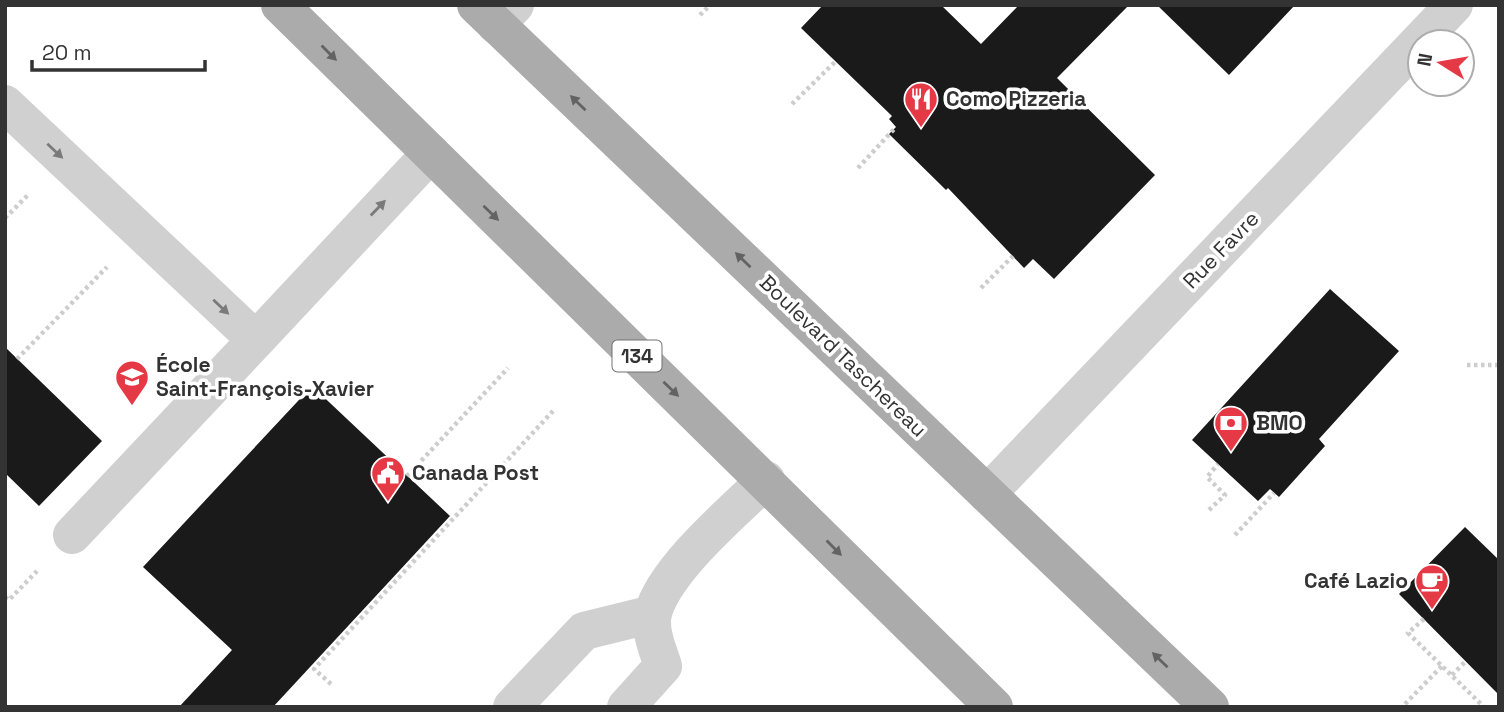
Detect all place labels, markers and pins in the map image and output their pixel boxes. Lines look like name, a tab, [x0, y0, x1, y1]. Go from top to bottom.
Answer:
restaurant icon: Como Pizzeria	[902, 80, 940, 129]
place label: Como Pizzeria	[946, 85, 1087, 112]
place label: École Saint-François-Xavier	[156, 351, 374, 402]
school or university icon: École Saint-François-Xavier	[113, 358, 151, 407]
bank icon: BMO	[1212, 404, 1250, 453]
place label: BMO	[1256, 409, 1303, 436]
public building icon: Canada Post	[369, 454, 407, 503]
place label: Canada Post	[412, 459, 539, 486]
cafe icon: Café Lazio	[1413, 562, 1451, 611]
place label: Café Lazio	[1304, 567, 1408, 594]

